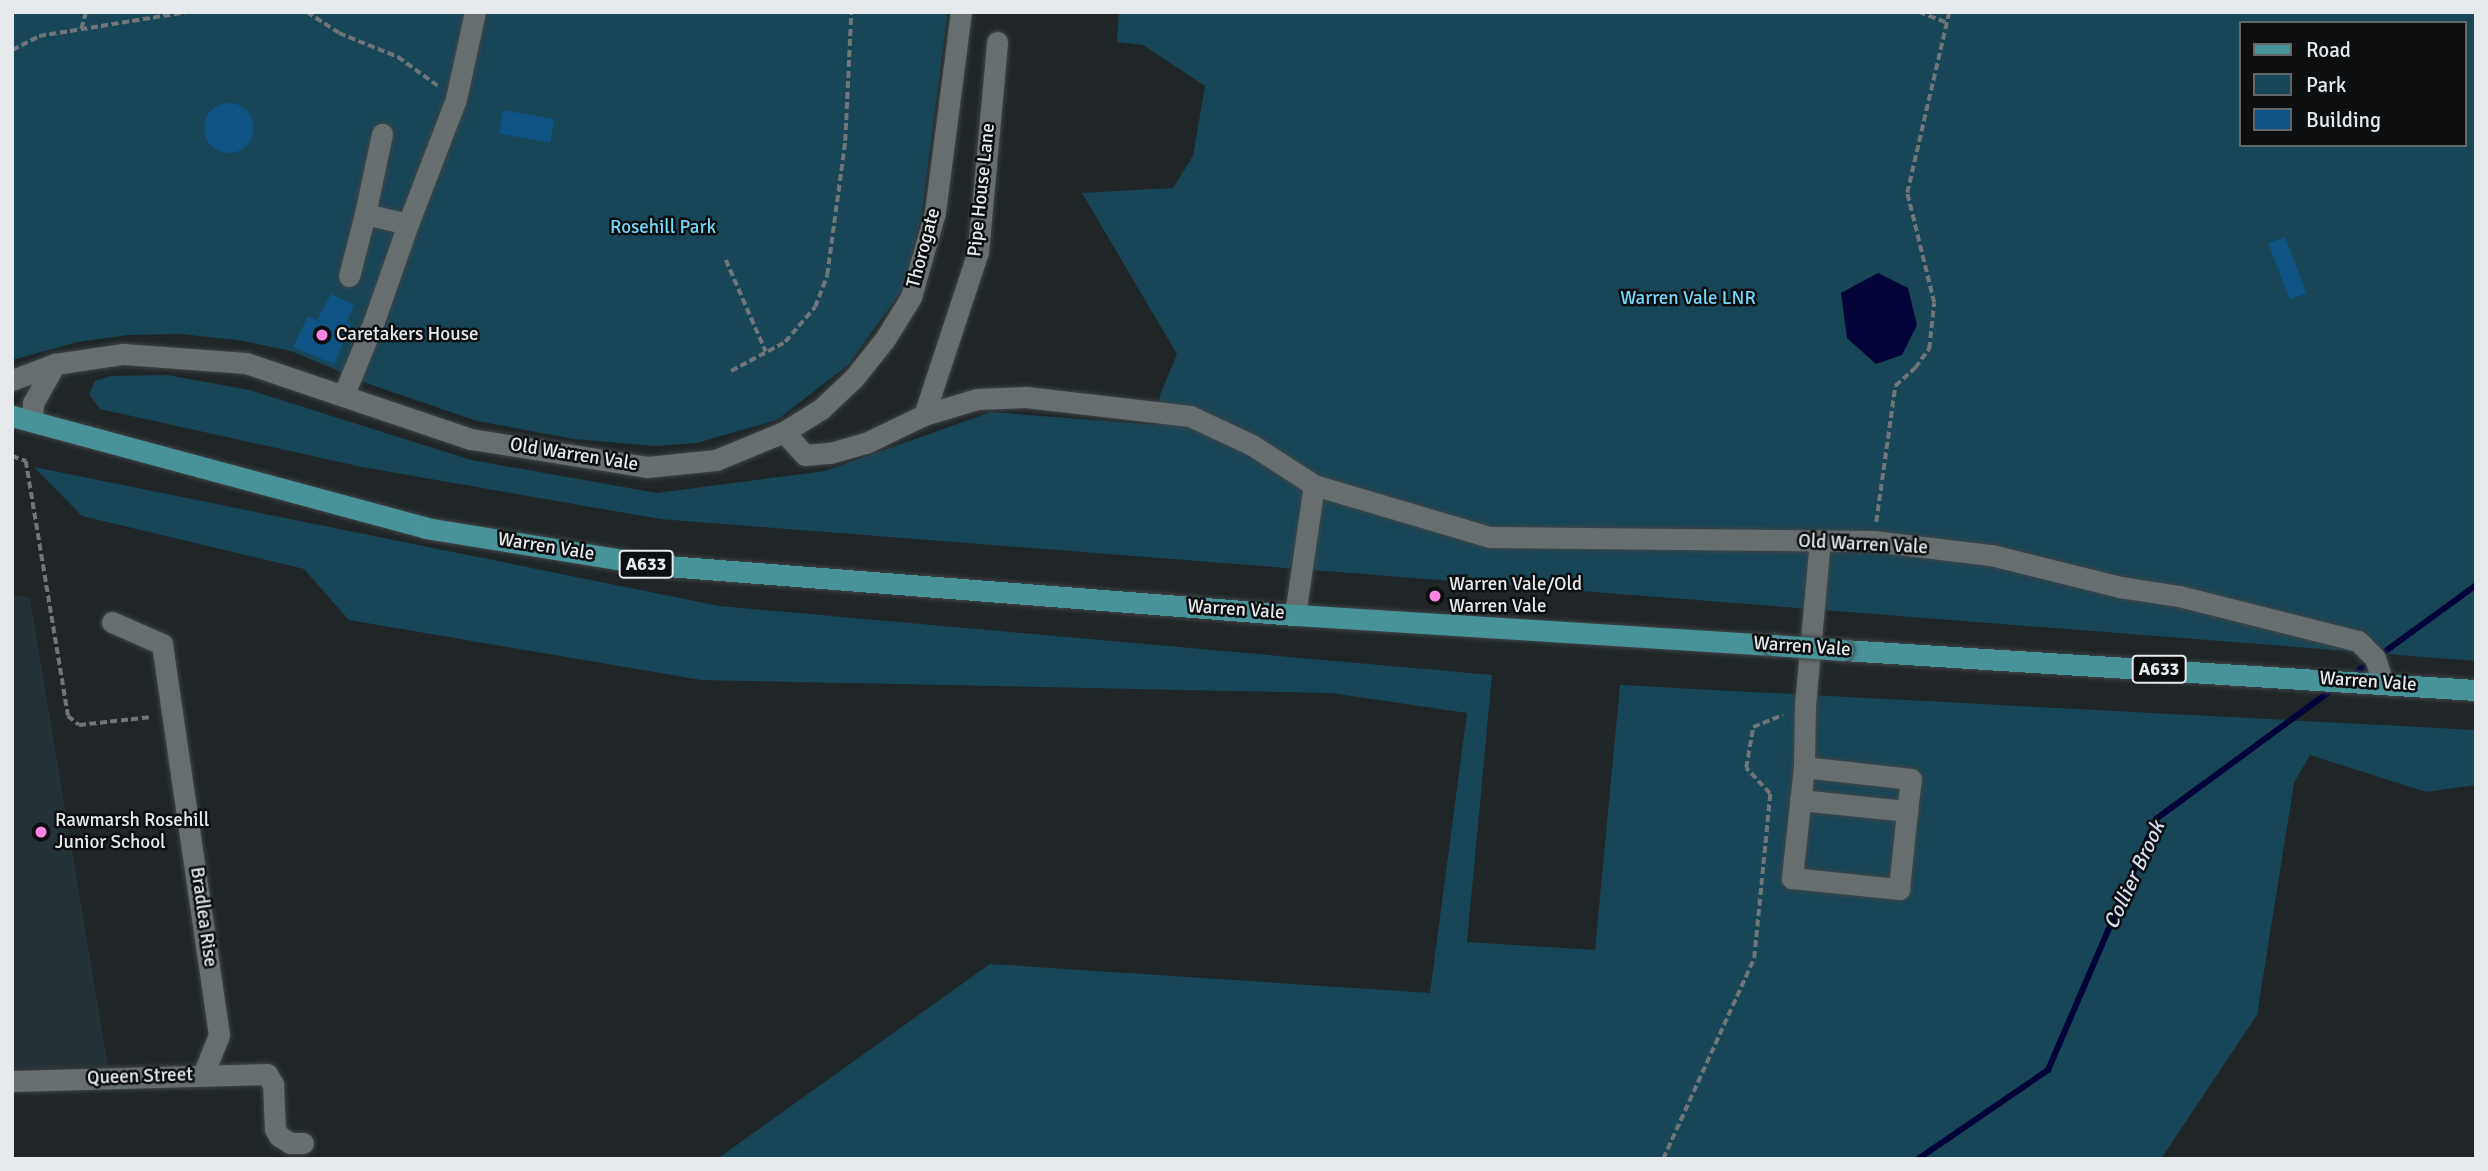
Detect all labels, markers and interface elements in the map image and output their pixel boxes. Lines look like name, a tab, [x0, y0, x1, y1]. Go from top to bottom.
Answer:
legend	[2240, 21, 2467, 147]
text: Road	[2306, 37, 2351, 63]
text: Park	[2306, 72, 2346, 98]
text: Building	[2306, 107, 2381, 133]
street label: Pipe House Lane	[964, 122, 1000, 258]
street label: Thorogate	[902, 206, 946, 290]
park label: Rosehill Park	[610, 217, 716, 239]
park label: Warren Vale LNR	[1620, 288, 1756, 310]
place label: Caretakers House	[336, 324, 478, 346]
marker: Caretakers House	[314, 327, 330, 343]
street label: Old Warren Vale	[508, 434, 640, 476]
street label: Warren Vale	[496, 528, 596, 566]
street label: Old Warren Vale	[1798, 530, 1928, 560]
road number: A633	[618, 550, 674, 578]
place label: Warren Vale/Old Warren Vale	[1449, 574, 1582, 618]
marker: Warren Vale/Old Warren Vale	[1427, 588, 1443, 604]
street label: Warren Vale	[1187, 595, 1285, 625]
street label: Warren Vale	[1753, 632, 1851, 662]
road number: A633	[2131, 654, 2187, 684]
street label: Warren Vale	[2319, 667, 2417, 697]
place label: Rawmarsh Rosehill Junior School	[55, 810, 209, 854]
water label: Collier Brook	[2098, 817, 2170, 933]
marker: Rawmarsh Rosehill Junior School	[33, 824, 49, 840]
street label: Bradlea Rise	[185, 866, 221, 968]
street label: Queen Street	[87, 1064, 193, 1090]

